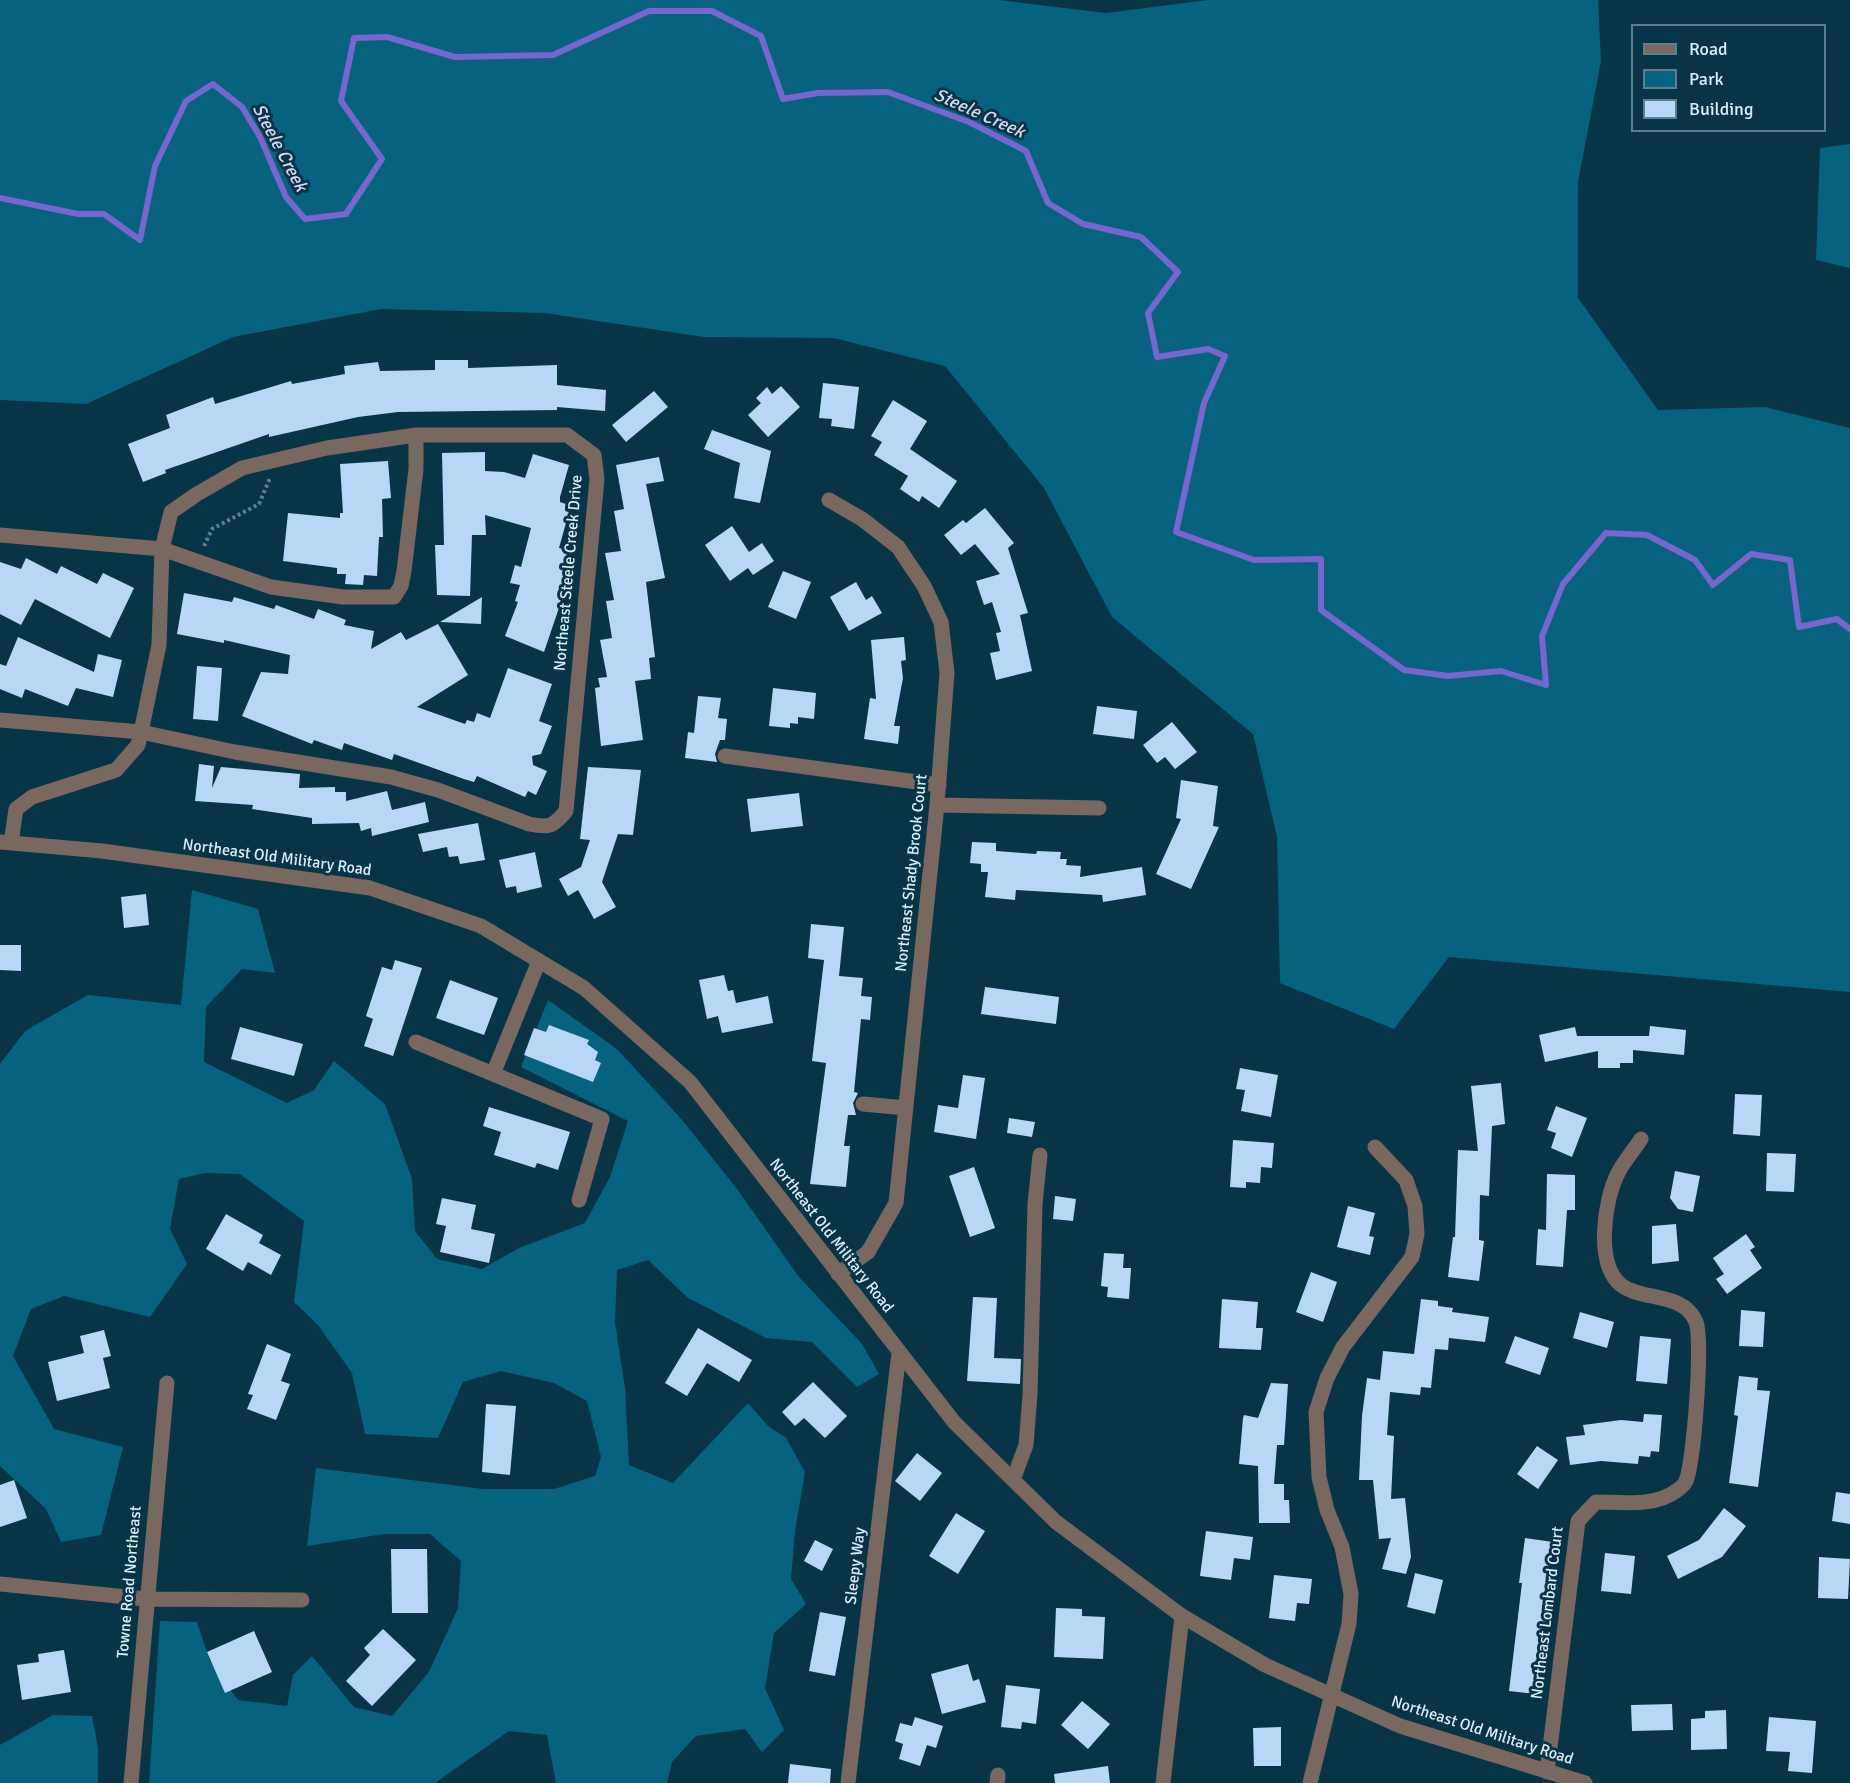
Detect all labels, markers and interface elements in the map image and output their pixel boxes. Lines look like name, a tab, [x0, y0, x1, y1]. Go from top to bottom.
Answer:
legend	[1631, 24, 1826, 132]
text: Road	[1689, 38, 1728, 60]
text: Park	[1689, 68, 1724, 90]
water label: Steele Creek	[931, 85, 1027, 143]
text: Building	[1689, 98, 1753, 120]
water label: Steele Creek	[247, 100, 311, 196]
street label: Northeast Steele Creek Drive	[551, 474, 587, 672]
street label: Northeast Shady Brook Court	[892, 773, 932, 973]
street label: Northeast Old Military Road	[181, 835, 373, 881]
street label: Northeast Old Military Road	[765, 1155, 897, 1317]
street label: Towne Road Northeast	[114, 1505, 146, 1659]
street label: Sleepy Way	[842, 1526, 870, 1606]
street label: Northeast Lombard Court	[1528, 1526, 1568, 1700]
street label: Northeast Old Military Road	[1388, 1692, 1576, 1770]

